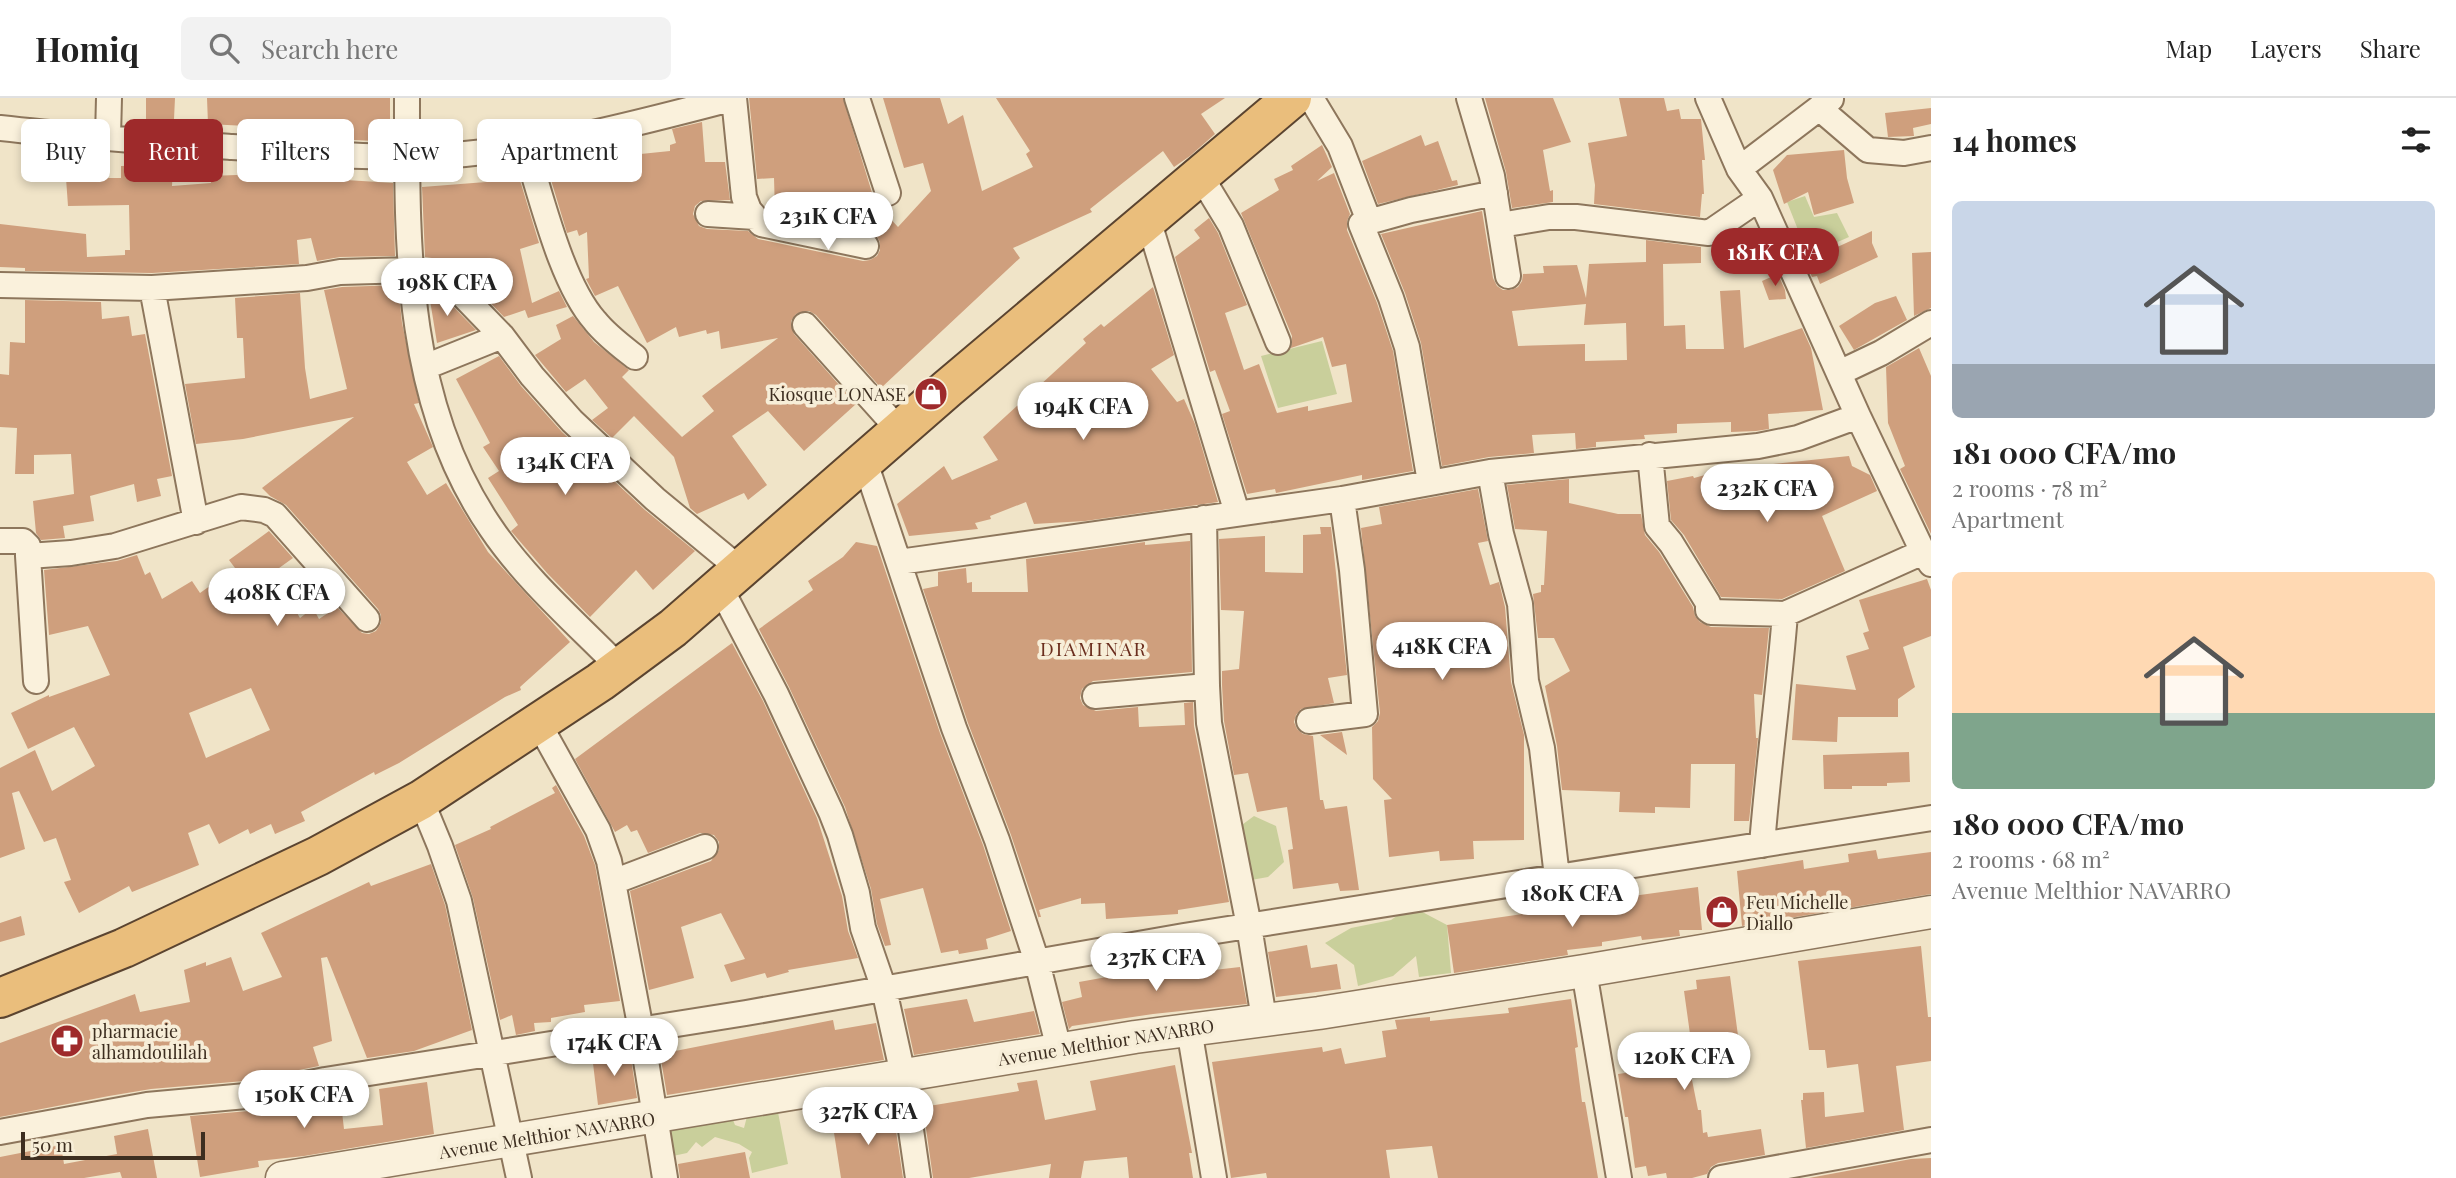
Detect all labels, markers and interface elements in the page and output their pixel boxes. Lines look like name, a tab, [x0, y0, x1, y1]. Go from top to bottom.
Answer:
search box	[181, 17, 671, 80]
text: Homiq	[35, 26, 139, 70]
icon: search	[205, 29, 243, 67]
text: Search here	[261, 31, 398, 66]
text: Map	[2166, 32, 2212, 64]
text: Layers	[2250, 32, 2322, 64]
text: Share	[2360, 32, 2421, 64]
chip: Buy	[21, 119, 110, 182]
chip: Rent	[124, 119, 223, 182]
chip: Filters	[237, 119, 354, 182]
chip: New	[368, 119, 463, 182]
chip: Apartment	[477, 119, 642, 182]
text: 14 homes	[1952, 120, 2077, 160]
icon: filters	[2397, 121, 2435, 159]
pin: 231K CFA	[756, 192, 900, 252]
text: 231K CFA	[779, 199, 877, 230]
pin: 181K CFA	[1703, 228, 1847, 288]
text: 181K CFA	[1727, 235, 1823, 266]
icon: home	[2131, 247, 2257, 373]
pin: 198K CFA	[375, 258, 519, 318]
text: 198K CFA	[397, 265, 497, 296]
shop icon: Kiosque LONASE	[912, 375, 950, 413]
place label: Kiosque LONASE	[768, 382, 906, 406]
pin: 194K CFA	[1011, 382, 1155, 442]
text: 194K CFA	[1033, 389, 1133, 420]
text: 181 000 CFA/mo	[1952, 432, 2176, 472]
pin: 134K CFA	[493, 438, 637, 497]
text: 134K CFA	[516, 444, 614, 475]
pin: 232K CFA	[1695, 464, 1839, 524]
text: 232K CFA	[1717, 471, 1817, 502]
text: 2 rooms · 78 m²	[1952, 472, 2107, 503]
text: Apartment	[1952, 503, 2064, 534]
pin: 408K CFA	[205, 568, 349, 628]
text: 408K CFA	[224, 575, 330, 606]
icon: home	[2131, 618, 2257, 744]
pin: 418K CFA	[1370, 622, 1514, 682]
text: 418K CFA	[1392, 629, 1492, 660]
district label: DIAMINAR	[1040, 635, 1148, 661]
text: 180 000 CFA/mo	[1952, 803, 2184, 843]
text: 2 rooms · 68 m²	[1952, 843, 2110, 874]
pin: 180K CFA	[1500, 870, 1644, 929]
text: Avenue Melthior NAVARRO	[1952, 874, 2231, 905]
text: 180K CFA	[1521, 876, 1623, 907]
place label: Feu Michelle Diallo	[1746, 890, 1848, 935]
shop icon: Feu Michelle Diallo	[1703, 893, 1741, 931]
pin: 237K CFA	[1084, 934, 1228, 993]
text: 237K CFA	[1106, 940, 1206, 971]
street label: Avenue Melthior NAVARRO	[995, 1013, 1216, 1071]
pin: 174K CFA	[542, 1018, 686, 1078]
place label: pharmacie alhamdoulilah	[92, 1019, 208, 1064]
pharmacy icon: pharmacie alhamdoulilah	[48, 1022, 86, 1060]
text: 174K CFA	[566, 1025, 662, 1056]
pin: 120K CFA	[1612, 1032, 1756, 1092]
text: 120K CFA	[1633, 1039, 1735, 1070]
pin: 150K CFA	[232, 1070, 376, 1130]
text: 150K CFA	[254, 1077, 354, 1108]
pin: 327K CFA	[796, 1088, 940, 1147]
text: 327K CFA	[818, 1094, 918, 1125]
street label: Avenue Melthior NAVARRO	[436, 1106, 657, 1164]
scale bar	[21, 1129, 205, 1161]
text: 50 m	[32, 1131, 73, 1157]

